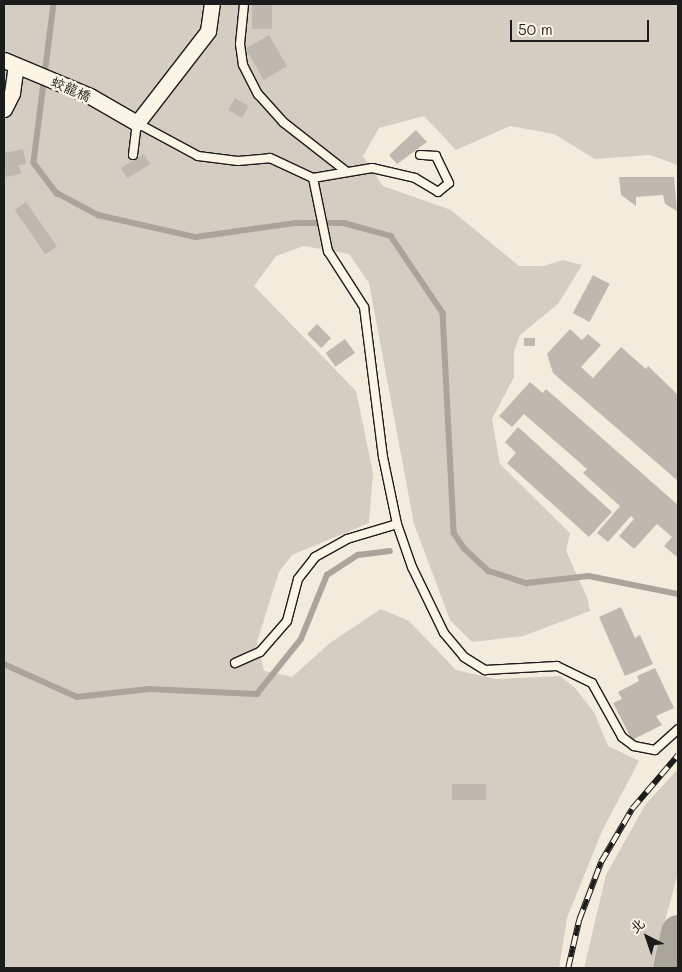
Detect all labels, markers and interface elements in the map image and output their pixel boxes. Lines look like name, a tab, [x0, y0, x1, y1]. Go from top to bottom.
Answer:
scale bar	[512, 10, 651, 42]
text: 50 m	[518, 19, 553, 39]
street label: 蛟龍橋	[48, 73, 94, 105]
north arrow	[622, 912, 672, 962]
text: 北	[625, 914, 648, 937]

